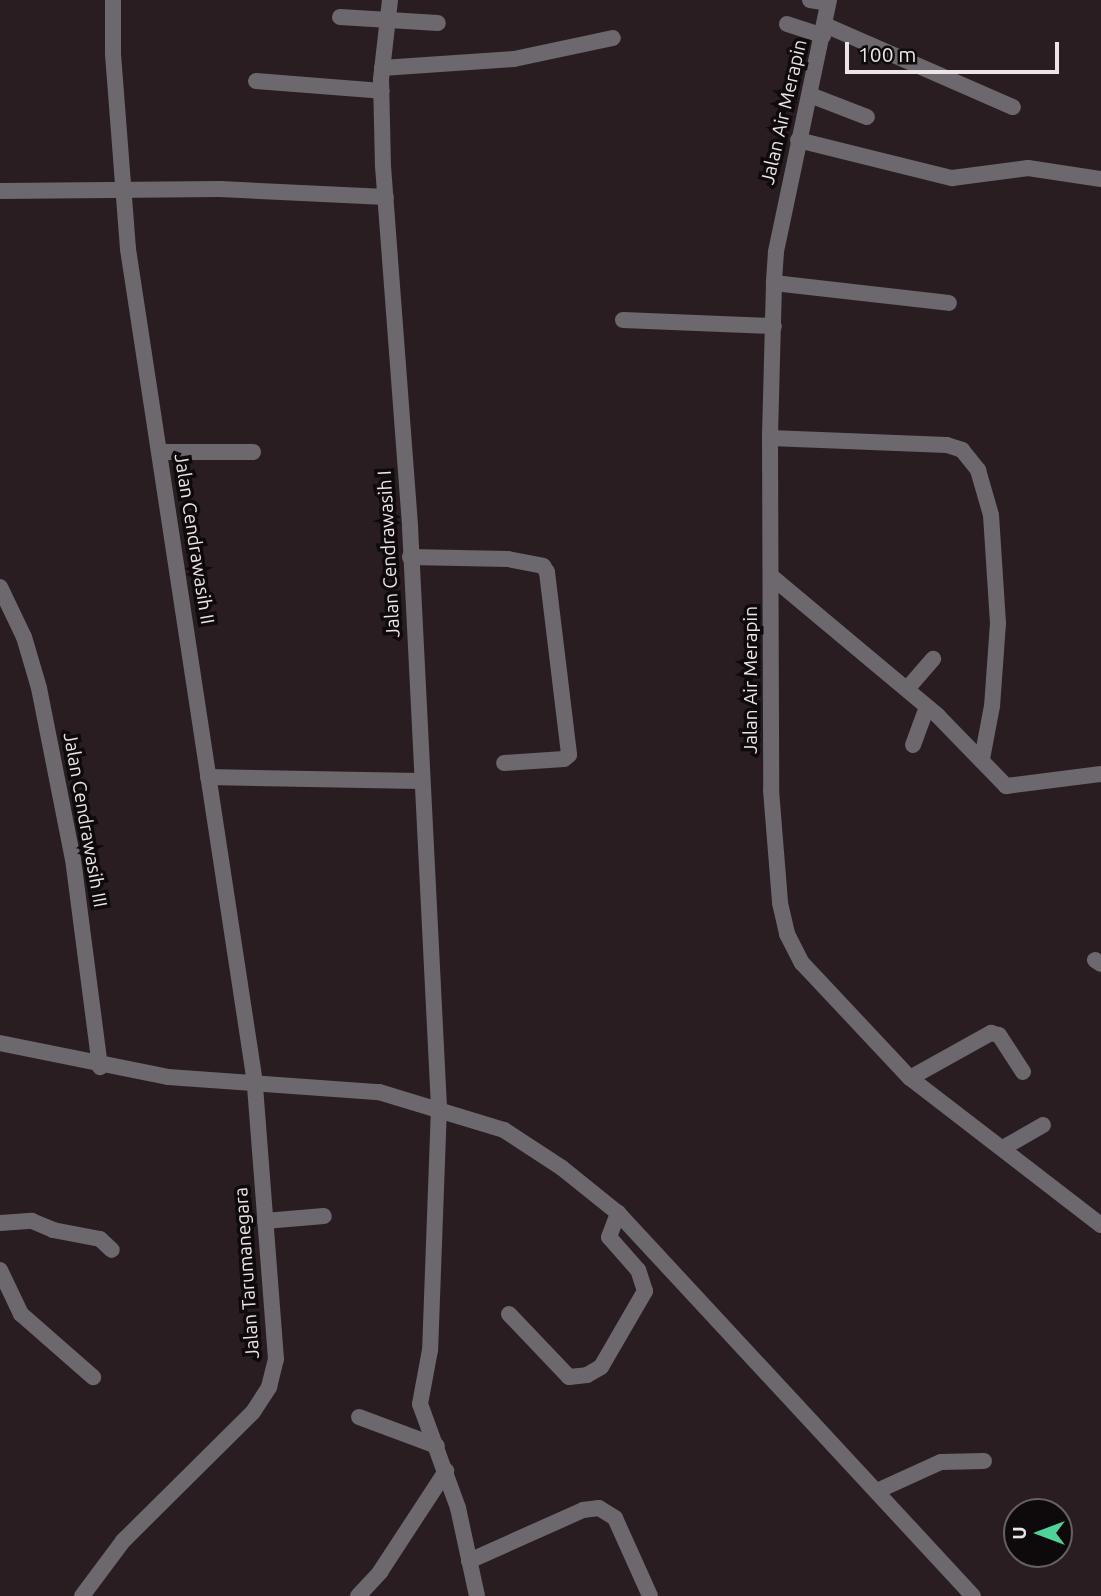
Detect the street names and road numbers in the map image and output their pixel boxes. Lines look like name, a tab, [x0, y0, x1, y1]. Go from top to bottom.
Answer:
street label: Jalan Air Merapin	[756, 37, 812, 187]
street label: Jalan Cendrawasih II	[169, 452, 219, 626]
street label: Jalan Cendrawasih I	[373, 470, 405, 638]
street label: Jalan Air Merapin	[740, 606, 762, 754]
street label: Jalan Cendrawasih III	[58, 731, 112, 909]
street label: Jalan Tarumanegara	[230, 1186, 264, 1360]

